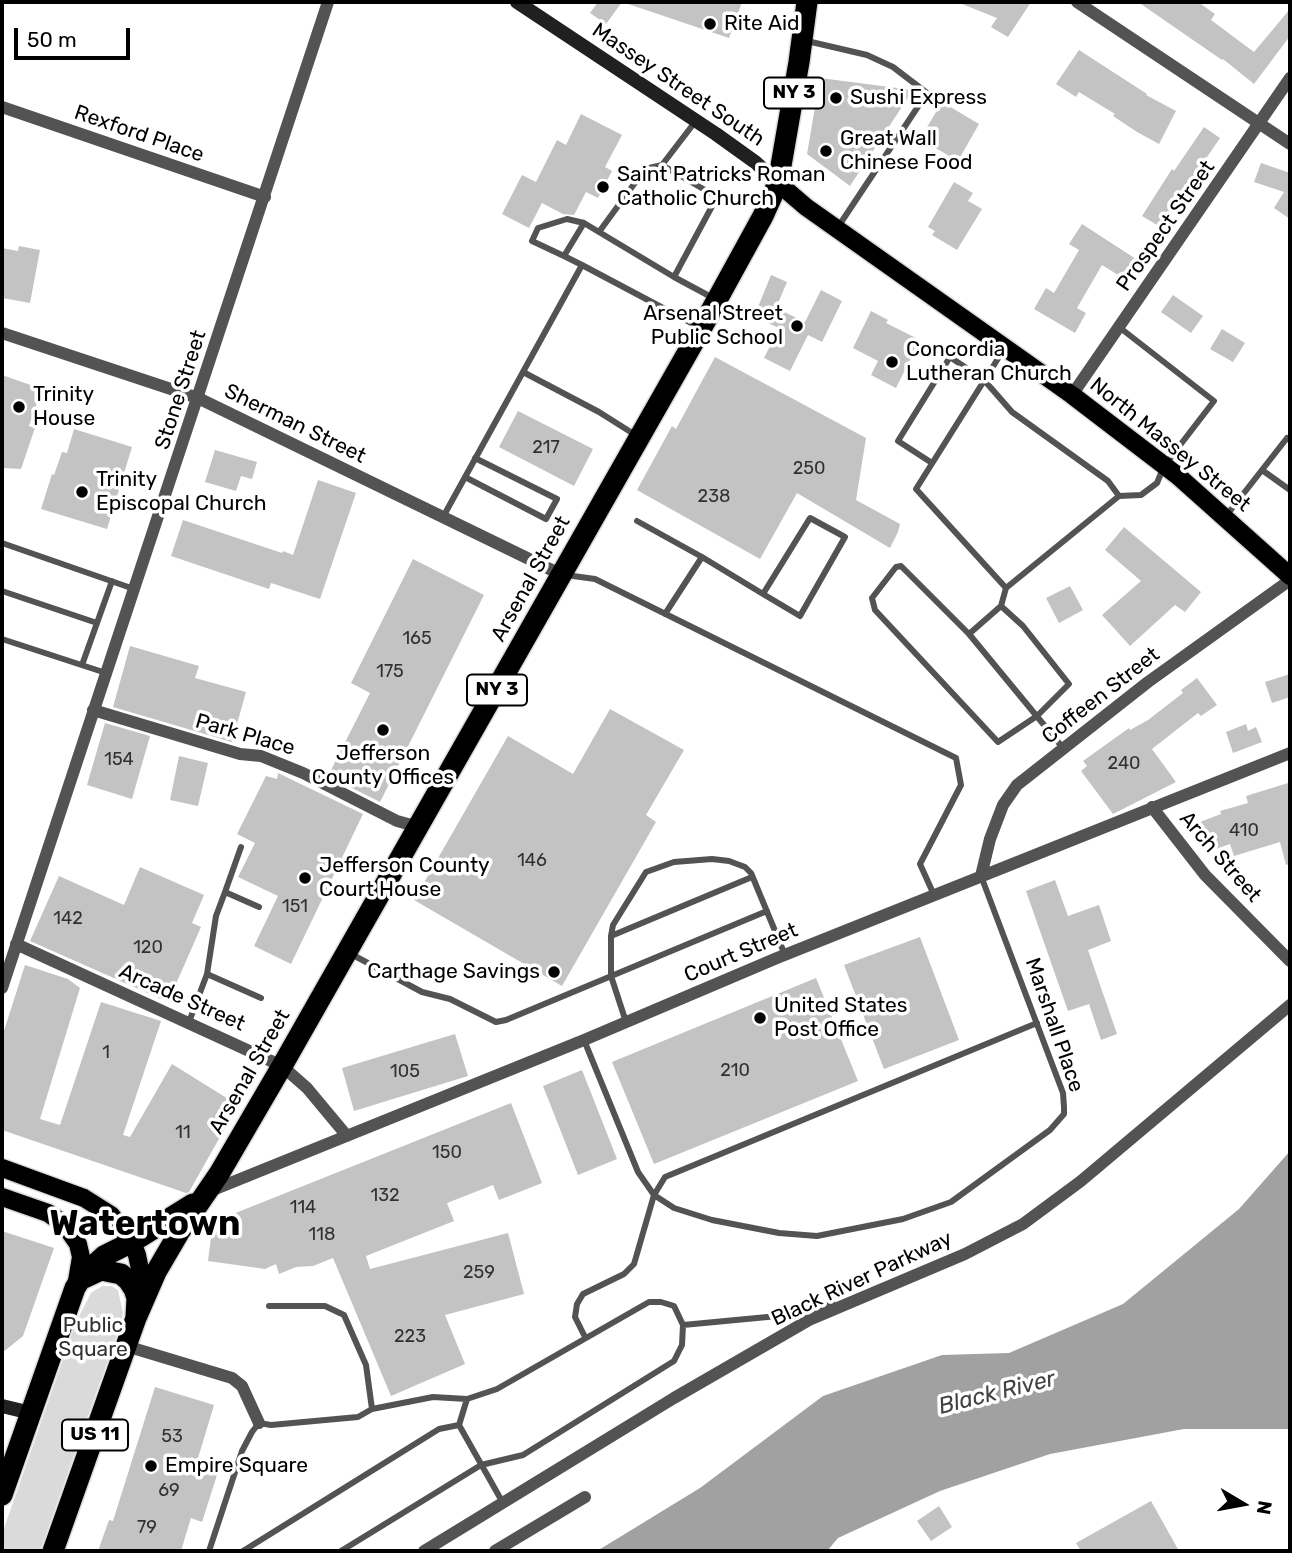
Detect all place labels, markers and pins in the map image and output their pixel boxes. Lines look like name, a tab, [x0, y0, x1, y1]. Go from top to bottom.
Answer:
place label: Rite Aid	[724, 11, 800, 37]
marker: Rite Aid	[702, 16, 718, 32]
place label: Sushi Express	[850, 85, 987, 111]
marker: Sushi Express	[828, 90, 844, 106]
place label: Great Wall Chinese Food	[840, 126, 973, 176]
marker: Great Wall Chinese Food	[818, 143, 834, 159]
place label: Saint Patricks Roman Catholic Church	[617, 162, 825, 212]
marker: Saint Patricks Roman Catholic Church	[595, 179, 611, 195]
place label: Arsenal Street Public School	[643, 301, 783, 351]
marker: Arsenal Street Public School	[789, 318, 805, 334]
place label: Concordia Lutheran Church	[906, 337, 1072, 387]
marker: Concordia Lutheran Church	[884, 354, 900, 370]
place label: Trinity House	[33, 382, 95, 432]
marker: Trinity House	[11, 399, 27, 415]
place label: Trinity Episcopal Church	[96, 467, 267, 517]
marker: Trinity Episcopal Church	[74, 484, 90, 500]
marker: Jefferson County Offices	[375, 722, 391, 738]
place label: Jefferson County Offices	[312, 741, 454, 791]
place label: Jefferson County Court House	[319, 853, 490, 903]
marker: Jefferson County Court House	[297, 870, 313, 886]
place label: Carthage Savings	[367, 959, 540, 985]
marker: Carthage Savings	[546, 964, 562, 980]
place label: United States Post Office	[774, 993, 908, 1043]
marker: United States Post Office	[752, 1010, 768, 1026]
place label: Empire Square	[165, 1453, 308, 1479]
marker: Empire Square	[143, 1458, 159, 1474]

